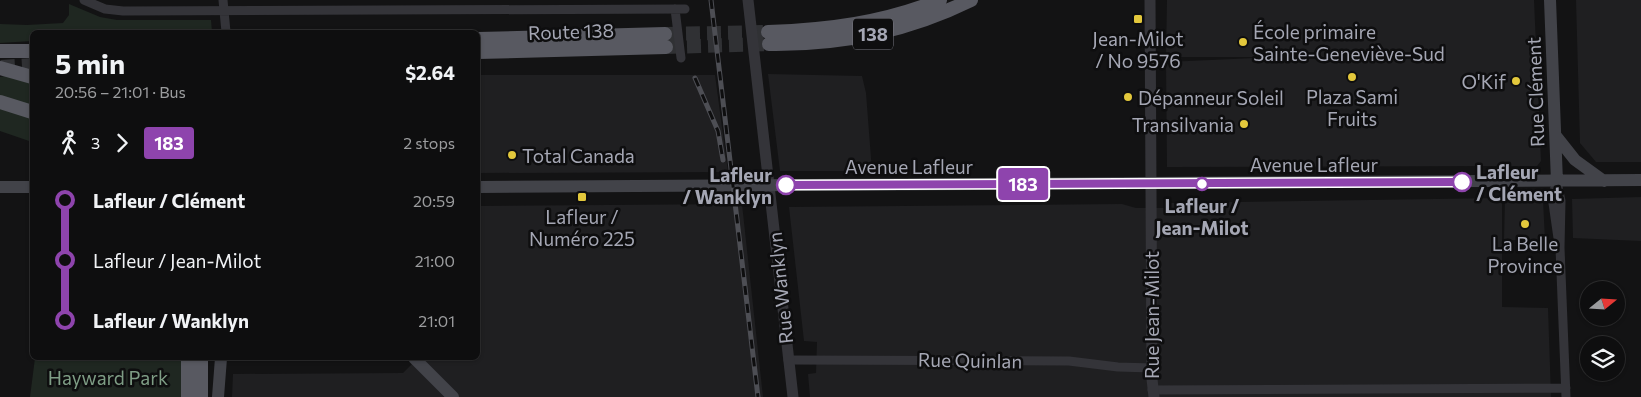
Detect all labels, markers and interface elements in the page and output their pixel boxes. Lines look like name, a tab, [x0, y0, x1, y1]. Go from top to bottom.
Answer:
marker: Jean-Milot / No 9576	[1132, 13, 1144, 25]
street label: Route 138	[528, 18, 614, 44]
road number: 138	[853, 18, 893, 50]
place label: École primaire Sainte-Geneviève-Sud	[1253, 20, 1445, 65]
place label: Jean-Milot / No 9576	[1092, 27, 1184, 72]
marker: École primaire Sainte-Geneviève-Sud	[1237, 36, 1249, 48]
street label: Rue Clément	[1522, 36, 1548, 147]
text: 5 min	[55, 46, 125, 80]
text: $2.64	[405, 61, 455, 84]
place label: O'Kif	[1462, 70, 1506, 93]
marker: Plaza Sami Fruits	[1346, 71, 1358, 83]
marker: O'Kif	[1510, 75, 1522, 87]
text: 20:56 – 21:01 · Bus	[55, 82, 186, 101]
place label: Plaza Sami Fruits	[1306, 85, 1398, 130]
place label: Dépanneur Soleil	[1138, 86, 1284, 109]
marker: Dépanneur Soleil	[1122, 91, 1134, 103]
place label: Transilvania	[1132, 113, 1234, 136]
marker: Transilvania	[1238, 118, 1250, 130]
icon: walk	[55, 129, 83, 157]
icon: forward	[108, 129, 136, 157]
text: 183	[154, 132, 184, 154]
text: 3	[91, 133, 100, 152]
text: 2 stops	[403, 133, 455, 152]
place label: Total Canada	[522, 144, 635, 167]
marker: Total Canada	[506, 149, 518, 161]
street label: Avenue Lafleur	[1250, 153, 1379, 176]
street label: Avenue Lafleur	[845, 155, 974, 178]
place label: Lafleur / Clément	[1476, 160, 1562, 205]
place label: Lafleur / Wanklyn	[682, 163, 772, 208]
line badge: 183	[994, 168, 1052, 200]
marker: Lafleur / Clément	[1452, 172, 1472, 192]
text: 183	[1008, 173, 1038, 195]
marker: Lafleur / Wanklyn	[776, 175, 796, 195]
marker: Lafleur / Jean-Milot	[1195, 177, 1209, 191]
text: Lafleur / Clément	[93, 189, 245, 212]
text: 20:59	[413, 191, 455, 210]
marker: Lafleur / Numéro 225	[576, 191, 588, 203]
place label: Lafleur / Jean-Milot	[1155, 194, 1249, 239]
place label: Lafleur / Numéro 225	[529, 205, 635, 250]
marker: La Belle Province	[1519, 218, 1531, 230]
street label: Rue Wanklyn	[763, 231, 797, 345]
place label: La Belle Province	[1487, 232, 1563, 277]
text: Lafleur / Jean-Milot	[93, 249, 261, 272]
text: 21:00	[415, 251, 455, 270]
street label: Rue Jean-Milot	[1140, 251, 1163, 379]
north arrow	[1580, 281, 1625, 326]
map controls	[1580, 281, 1625, 381]
text: Lafleur / Wanklyn	[93, 309, 249, 332]
text: 21:01	[418, 311, 455, 330]
button: layers	[1580, 336, 1625, 381]
street label: Rue Quinlan	[918, 348, 1022, 372]
park label: Hayward Park	[48, 366, 168, 389]

